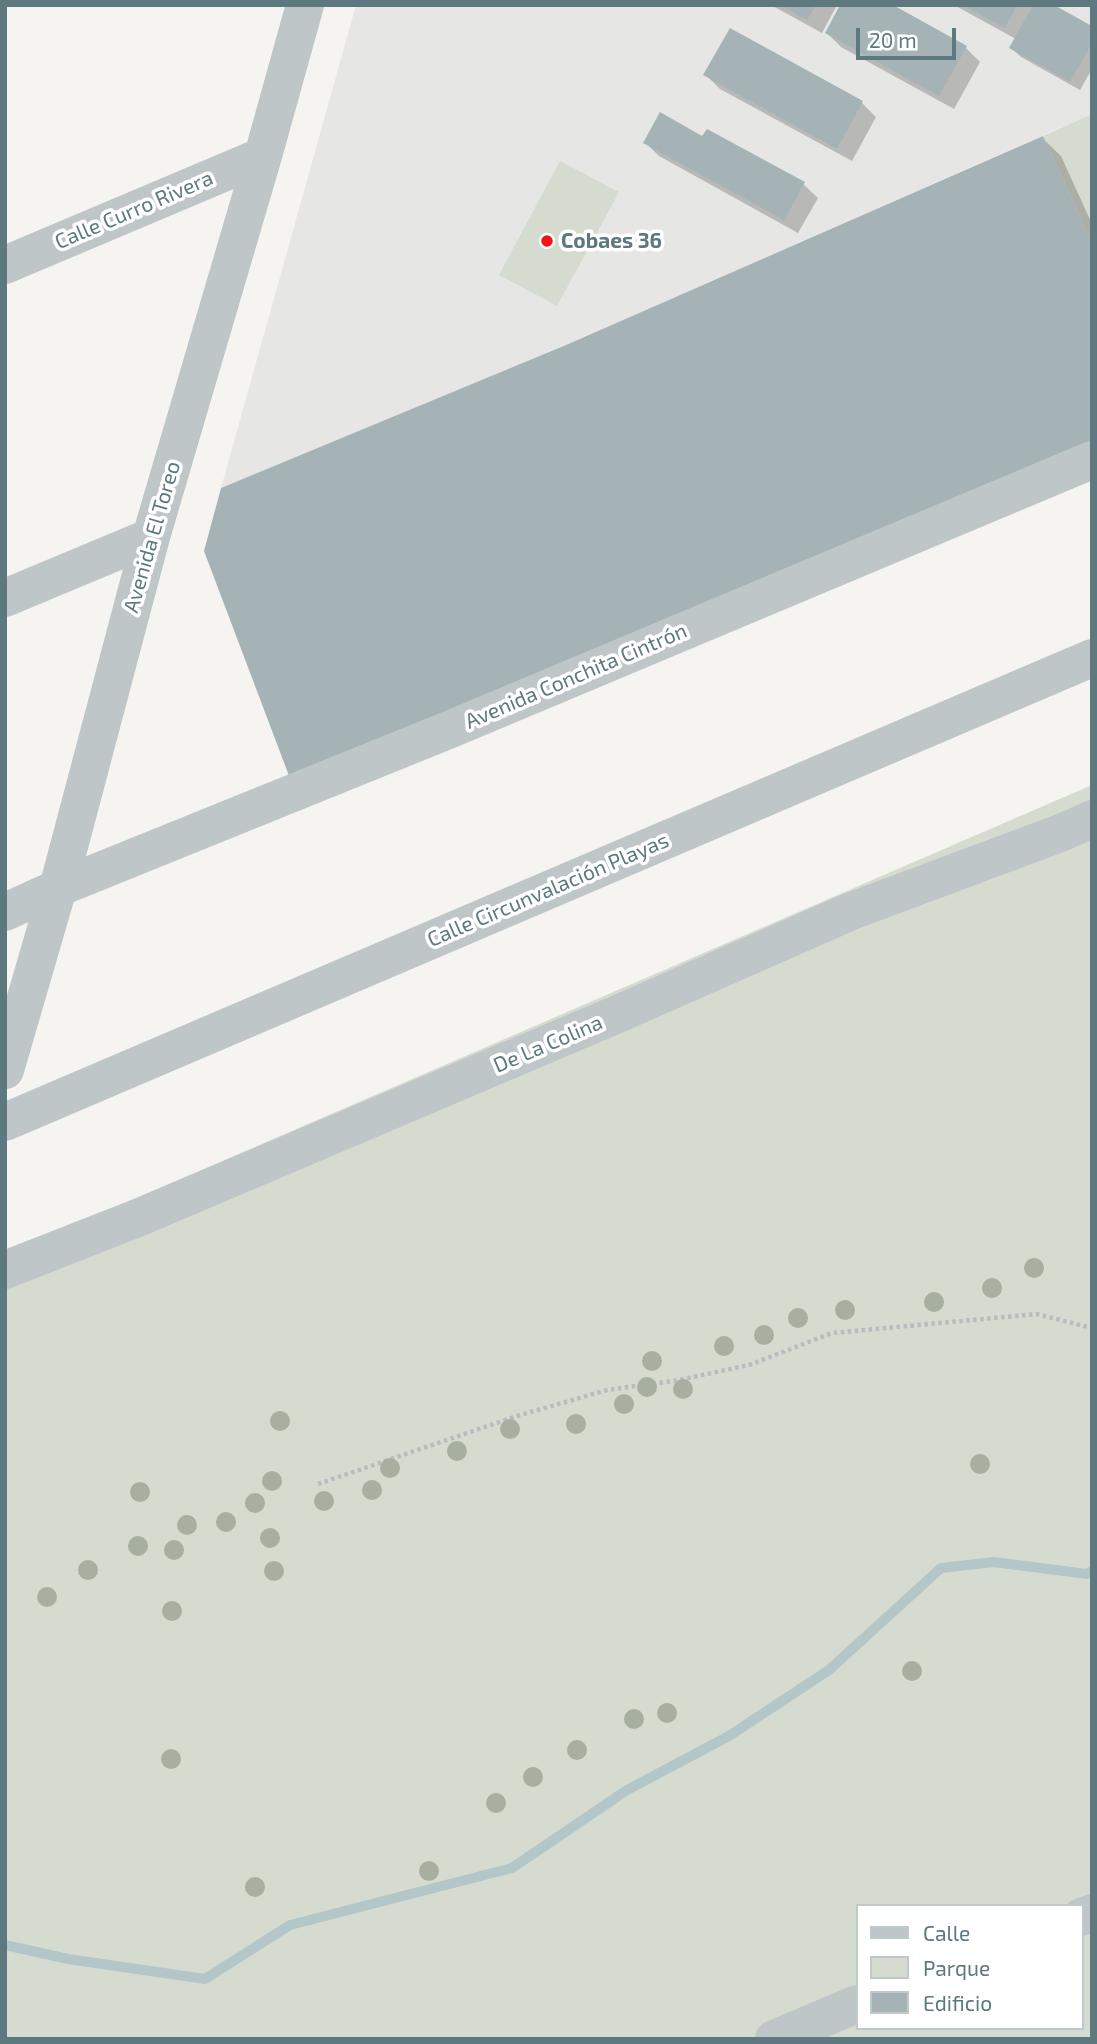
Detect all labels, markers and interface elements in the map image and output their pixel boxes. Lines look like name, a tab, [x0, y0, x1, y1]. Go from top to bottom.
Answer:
scale bar	[859, 14, 959, 58]
text: 20 m	[869, 27, 917, 52]
street label: Calle Curro Rivera	[51, 165, 217, 255]
place label: Cobaes 36	[561, 228, 662, 254]
marker: Cobaes 36	[539, 233, 555, 249]
street label: Avenida El Toreo	[118, 458, 186, 616]
street label: Avenida Conchita Cintrón	[461, 618, 691, 734]
street label: Calle Circunvalación Playas	[424, 828, 672, 952]
street label: De La Colina	[490, 1010, 606, 1078]
legend	[856, 1904, 1083, 2030]
text: Calle	[923, 1920, 970, 1945]
text: Parque	[923, 1955, 990, 1980]
text: Edificio	[923, 1990, 992, 2015]

